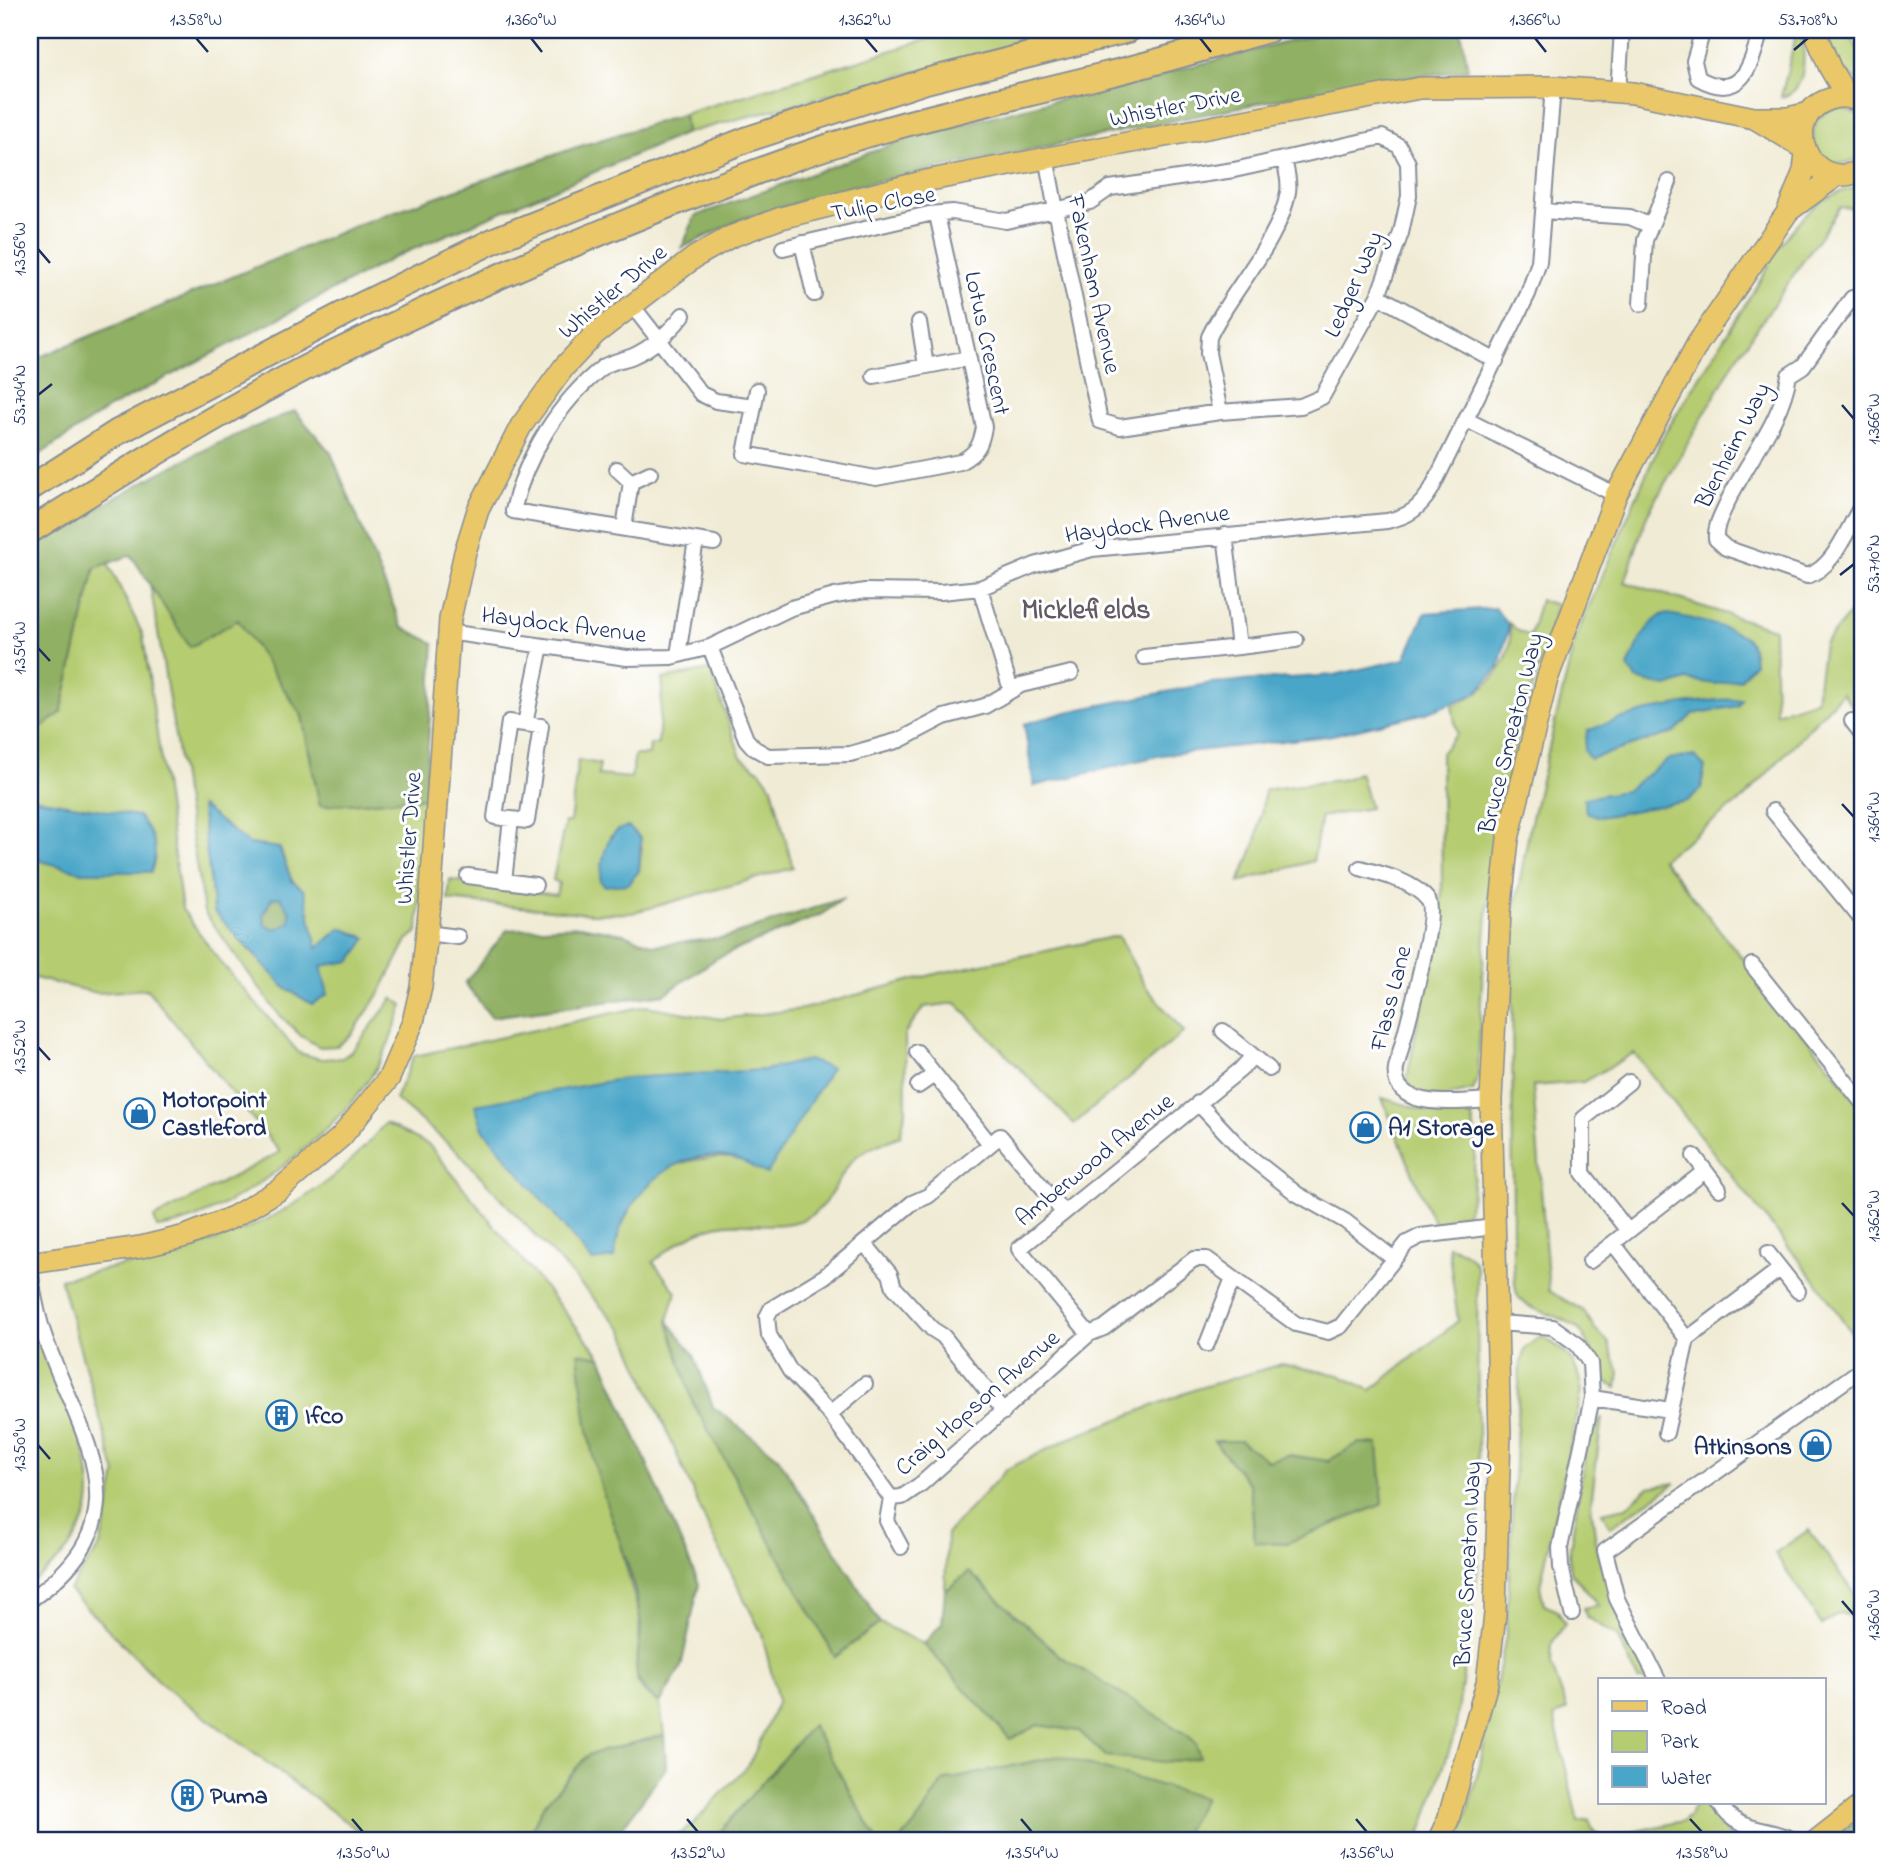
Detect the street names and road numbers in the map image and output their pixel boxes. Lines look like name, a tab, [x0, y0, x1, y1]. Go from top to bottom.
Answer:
street label: Whistler Drive	[1107, 79, 1244, 138]
street label: Tulip Close	[828, 178, 939, 233]
street label: Fakenham Avenue	[1056, 191, 1129, 378]
street label: Ledger Way	[1316, 226, 1395, 344]
street label: Whistler Drive	[551, 237, 676, 349]
street label: Lotus Crescent	[953, 268, 1018, 419]
street label: Blenheim Way	[1687, 377, 1782, 517]
street label: Haydock Avenue	[1063, 497, 1232, 555]
street label: Haydock Avenue	[479, 599, 648, 655]
street label: Bruce Smeaton Way	[1470, 630, 1555, 839]
street label: Whistler Drive	[388, 770, 433, 906]
street label: Flass Lane	[1362, 942, 1422, 1056]
street label: Amberwood Avenue	[1008, 1086, 1183, 1236]
street label: Craig Hopson Avenue	[888, 1322, 1069, 1485]
street label: Bruce Smeaton Way	[1447, 1461, 1493, 1669]

